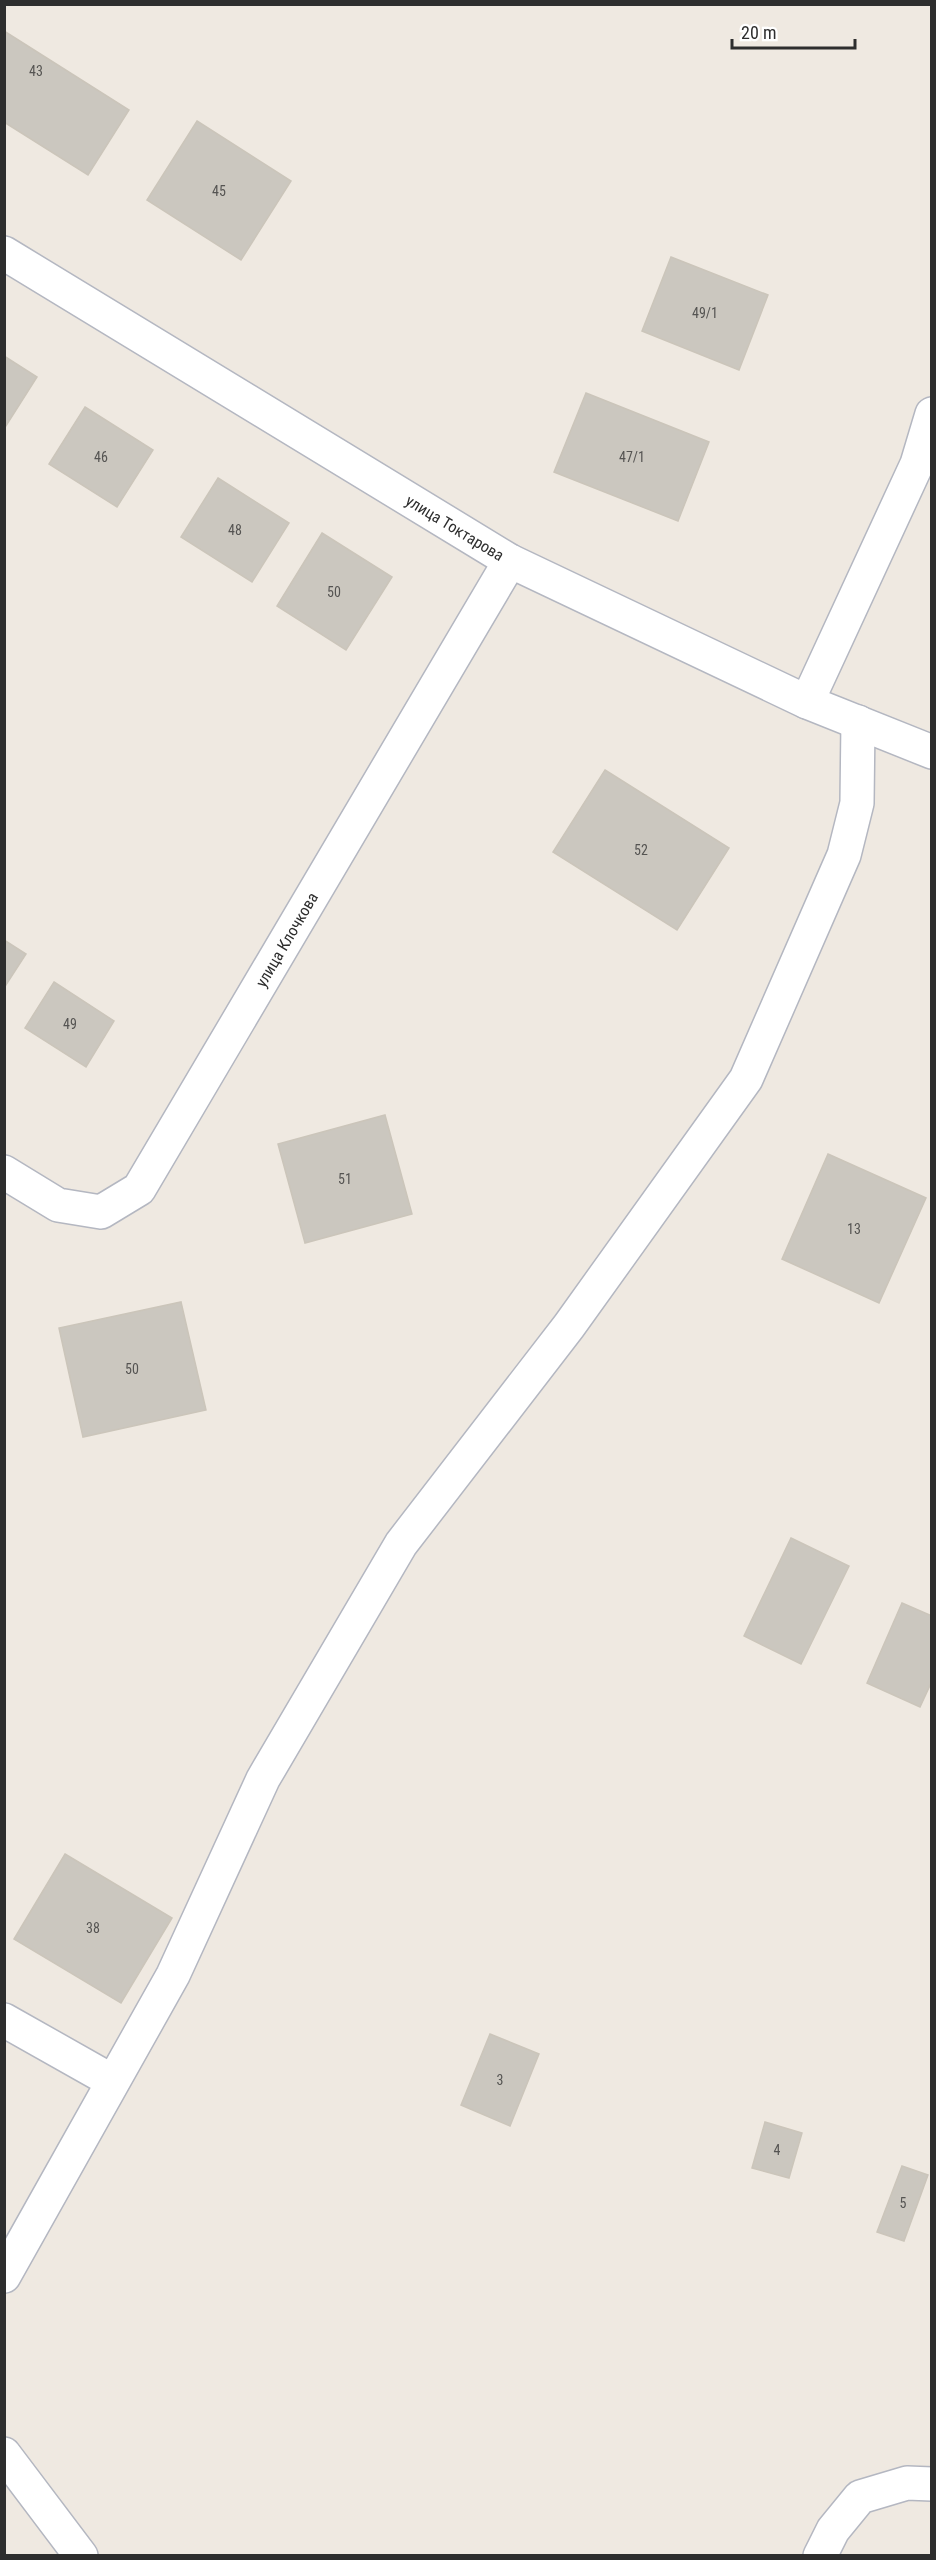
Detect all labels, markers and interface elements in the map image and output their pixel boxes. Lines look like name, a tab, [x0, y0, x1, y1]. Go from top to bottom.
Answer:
scale bar	[732, 12, 855, 50]
text: 20 m	[741, 22, 776, 43]
house number: 43	[29, 63, 43, 79]
house number: 45	[212, 183, 226, 199]
house number: 49/1	[692, 305, 718, 321]
house number: 46	[94, 449, 108, 465]
house number: 47/1	[619, 449, 645, 465]
street label: улица Токтарова	[402, 491, 507, 565]
house number: 48	[228, 522, 242, 538]
house number: 50	[327, 584, 341, 600]
house number: 52	[634, 842, 648, 858]
street label: улица Клочкова	[252, 889, 322, 991]
house number: 49	[63, 1016, 77, 1032]
house number: 51	[338, 1171, 352, 1187]
house number: 13	[847, 1221, 861, 1237]
house number: 50	[125, 1361, 139, 1377]
house number: 38	[86, 1920, 100, 1936]
house number: 3	[497, 2072, 503, 2088]
house number: 4	[774, 2142, 781, 2158]
house number: 5	[900, 2195, 907, 2211]

